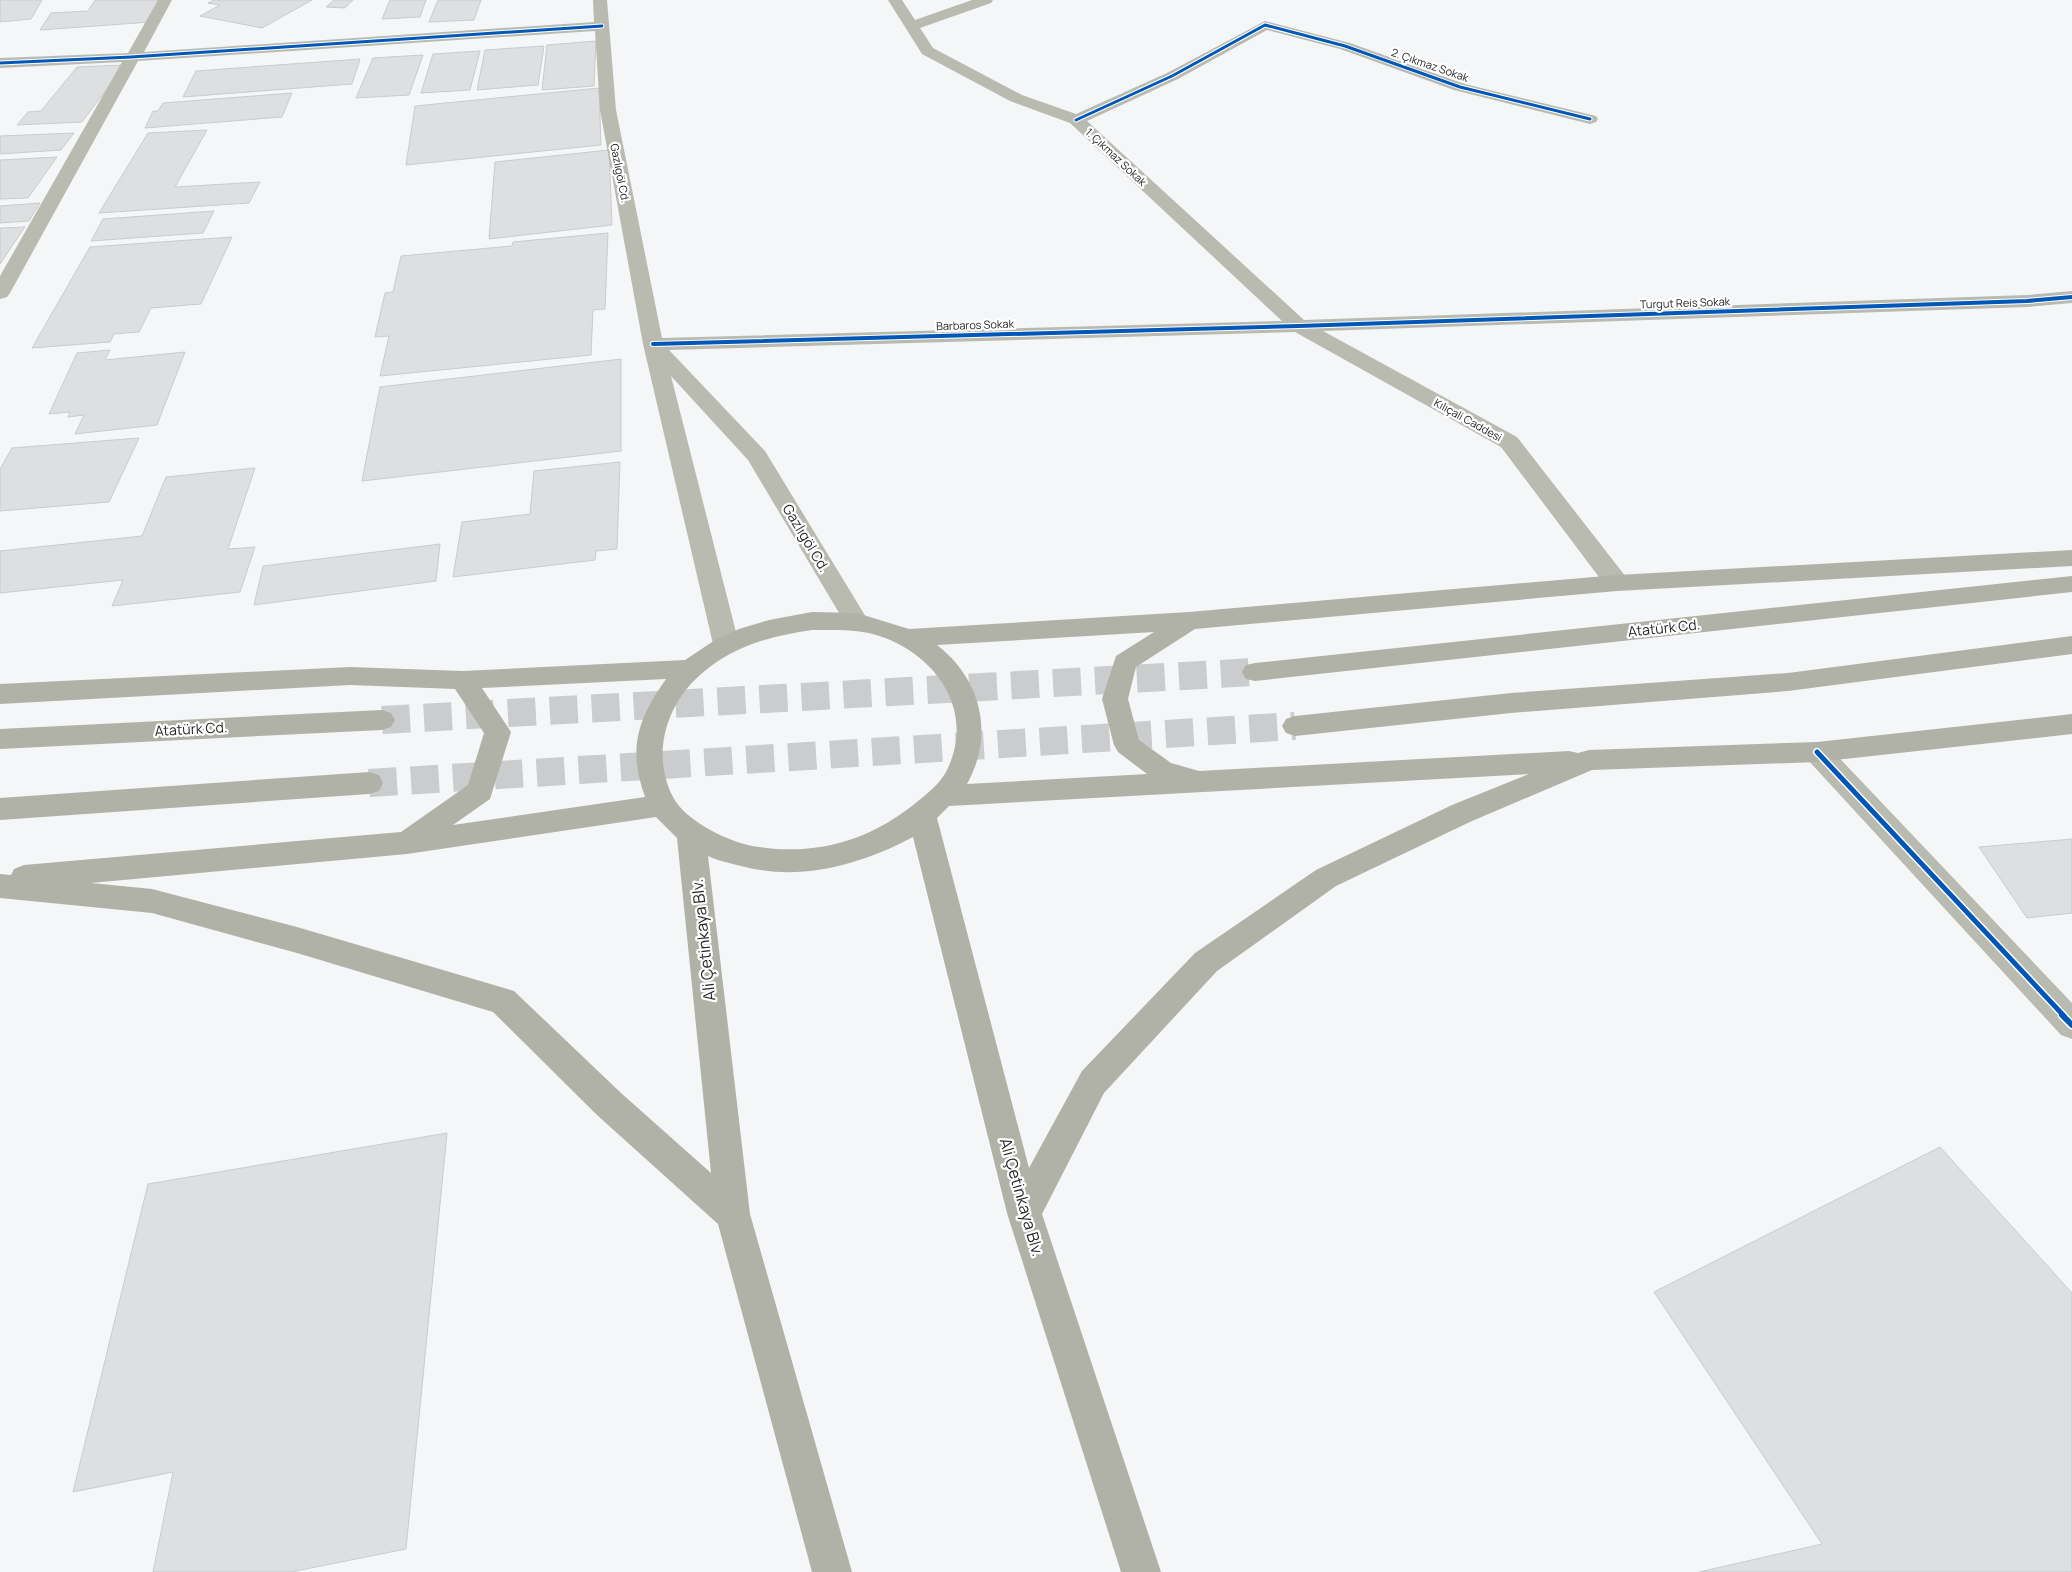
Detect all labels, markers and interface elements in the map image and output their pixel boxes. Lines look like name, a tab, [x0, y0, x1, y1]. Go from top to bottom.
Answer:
street label: 2. Çıkmaz Sokak	[1389, 44, 1471, 85]
street label: 1. Çıkmaz Sokak	[1083, 124, 1151, 189]
street label: Gazlıgöl Cd.	[607, 142, 634, 204]
street label: Turgut Reis Sokak	[1640, 293, 1731, 312]
street label: Barbaros Sokak	[936, 316, 1015, 333]
street label: Kılıçali Caddesi	[1432, 395, 1505, 444]
street label: Gazlıgöl Cd.	[779, 500, 834, 575]
street label: Atatürk Cd.	[1627, 614, 1701, 641]
street label: Atatürk Cd.	[154, 717, 228, 740]
street label: Ali Çetinkaya Blv.	[686, 878, 720, 1002]
street label: Ali Çetinkaya Blv.	[995, 1135, 1049, 1259]

